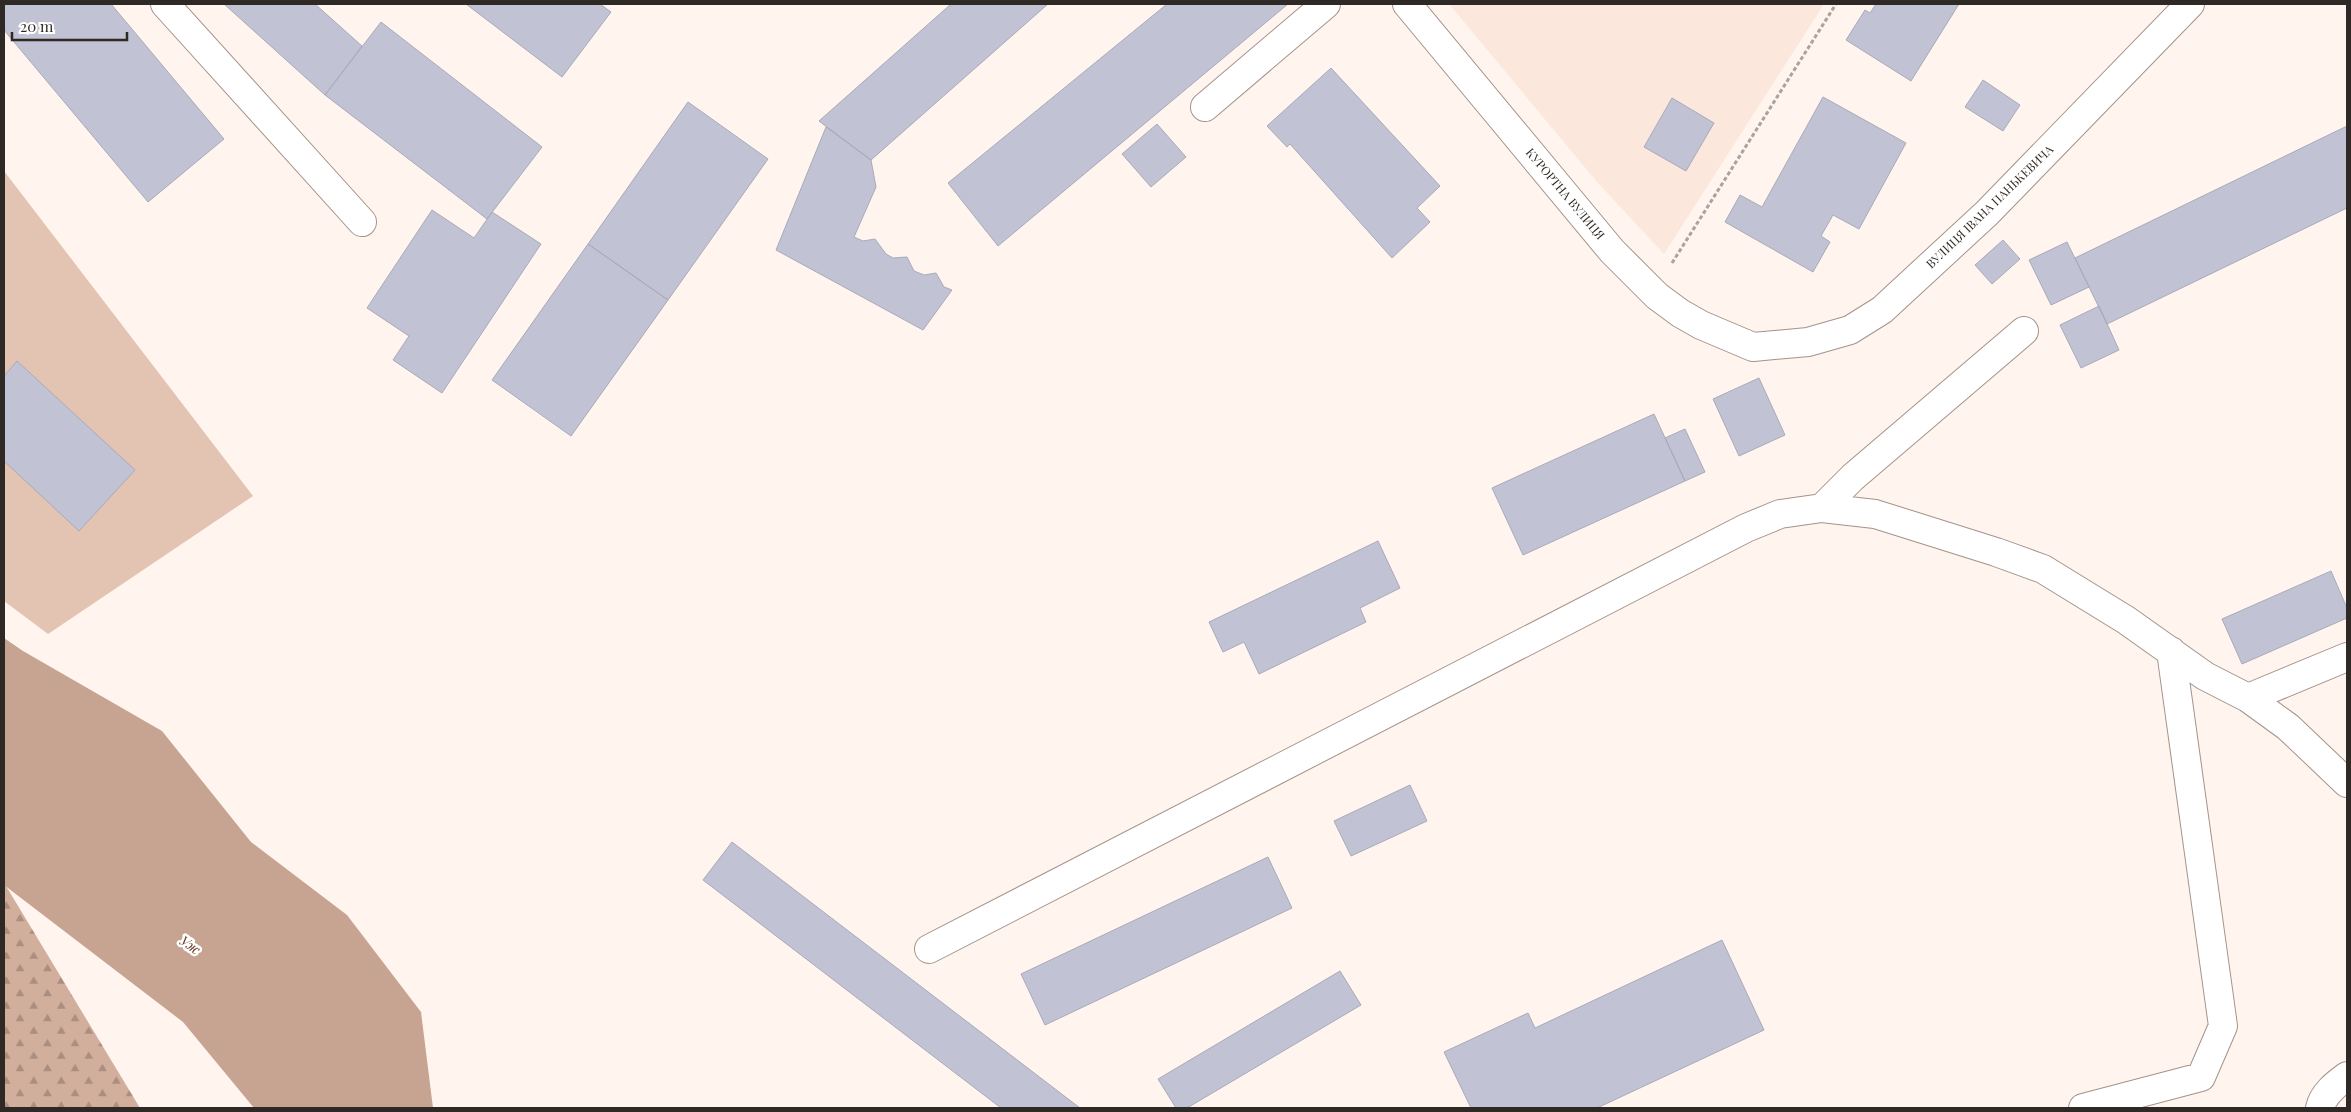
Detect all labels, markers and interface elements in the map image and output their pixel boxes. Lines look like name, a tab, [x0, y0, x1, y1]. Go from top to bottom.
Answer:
scale bar	[12, 10, 128, 42]
text: 20 m	[20, 16, 54, 36]
street label: ВУЛИЦЯ ІВАНА ПАНЬКЕВИЧА	[1922, 141, 2057, 271]
street label: КУРОРТНА ВУЛИЦЯ	[1523, 144, 1609, 243]
water label: Уж	[176, 931, 205, 959]

